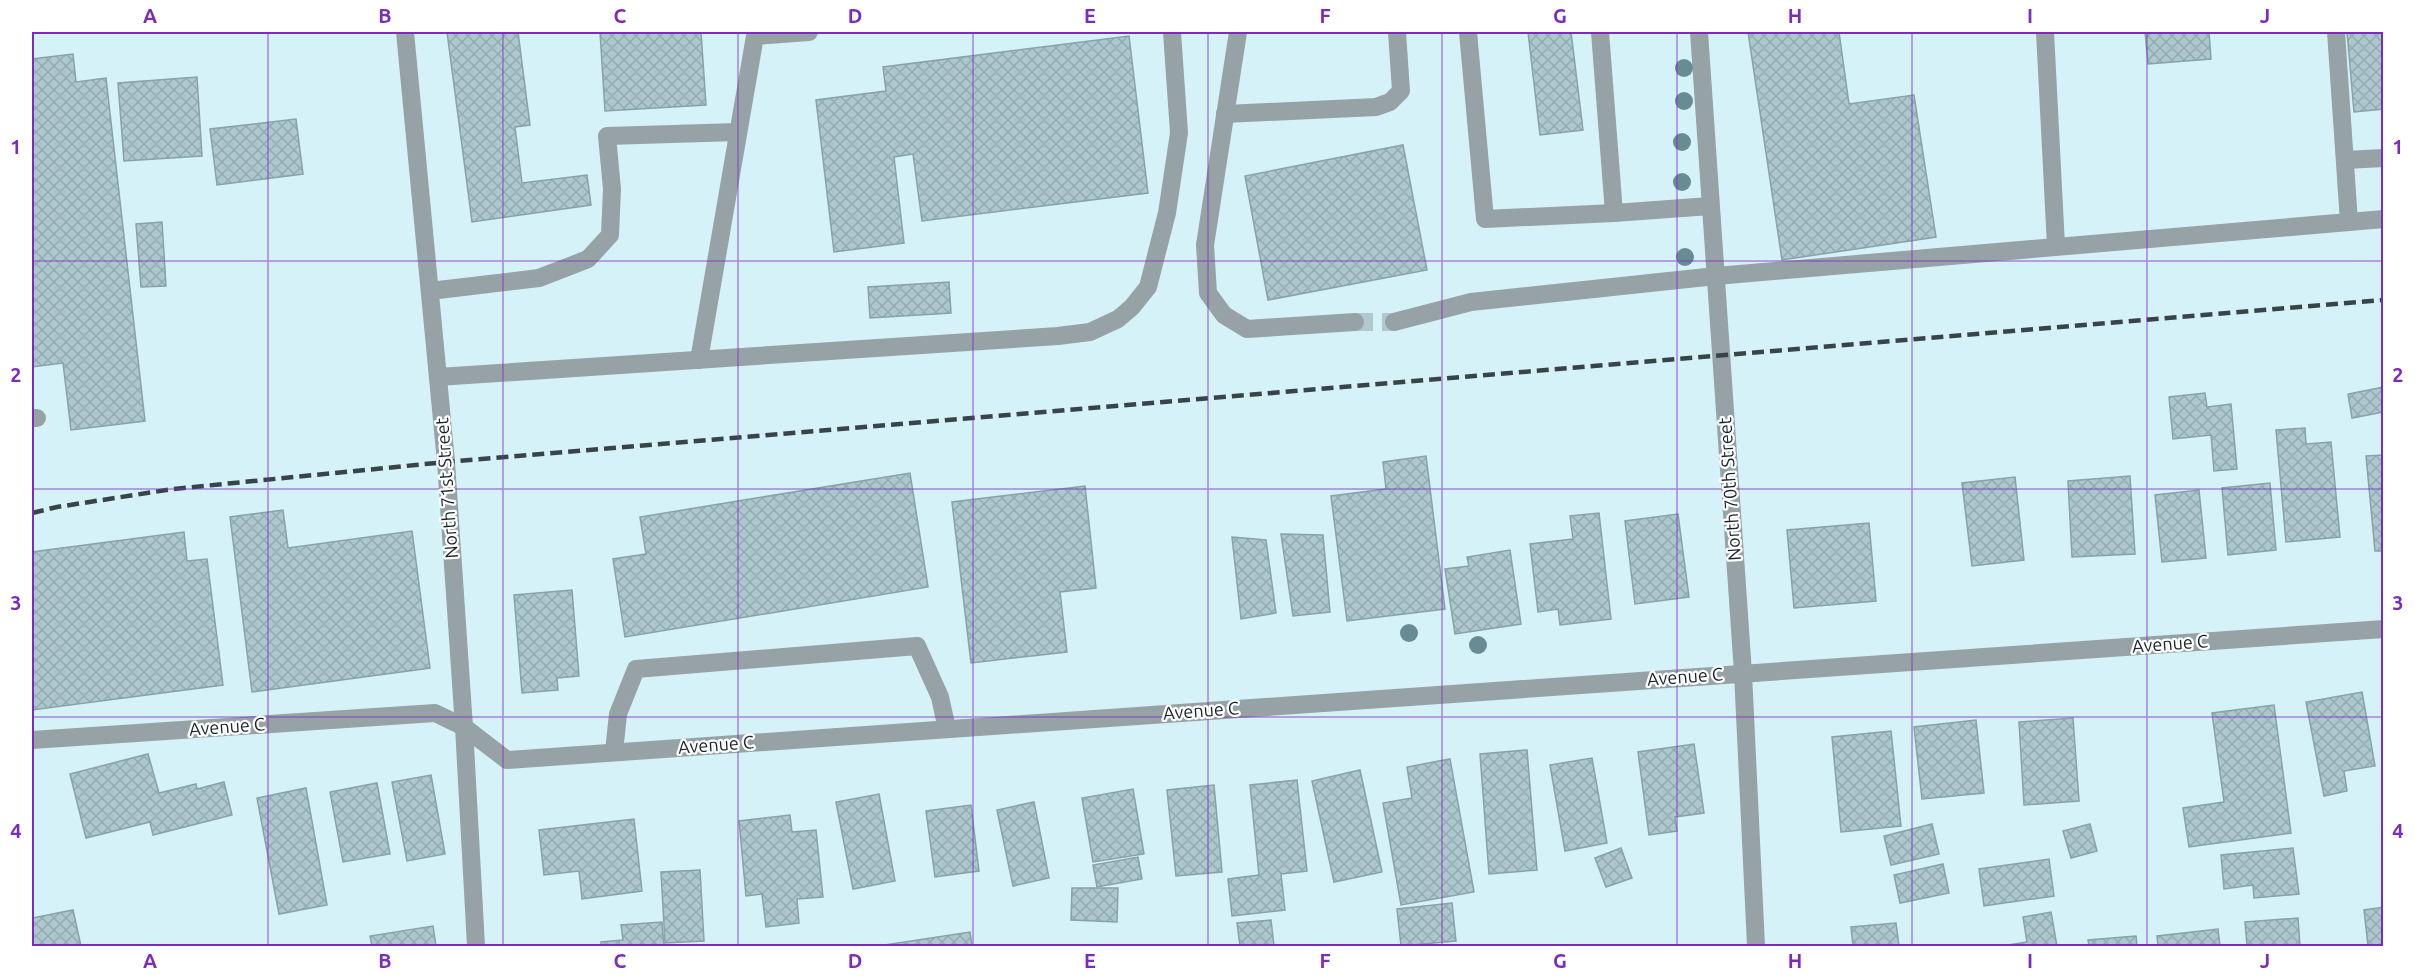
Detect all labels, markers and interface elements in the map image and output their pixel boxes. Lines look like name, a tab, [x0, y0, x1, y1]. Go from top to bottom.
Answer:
text: A	[143, 4, 157, 27]
text: B	[378, 4, 392, 27]
text: C	[614, 4, 627, 27]
text: D	[848, 4, 862, 27]
text: E	[1084, 4, 1096, 27]
text: F	[1319, 4, 1331, 27]
text: G	[1553, 4, 1567, 27]
text: H	[1788, 4, 1802, 27]
text: I	[2027, 4, 2033, 27]
text: J	[2260, 4, 2270, 27]
text: 1	[10, 135, 22, 158]
text: 1	[2392, 135, 2404, 158]
text: 2	[10, 363, 22, 386]
text: 2	[2392, 363, 2404, 386]
street label: North 71st Street	[431, 417, 461, 559]
street label: North 70th Street	[1714, 417, 1744, 561]
text: 3	[10, 591, 22, 614]
text: 3	[2392, 591, 2404, 614]
street label: Avenue C	[2131, 630, 2208, 656]
street label: Avenue C	[1646, 663, 1723, 689]
street label: Avenue C	[1162, 697, 1239, 723]
street label: Avenue C	[188, 713, 265, 739]
street label: Avenue C	[677, 731, 754, 757]
text: 4	[10, 819, 22, 842]
text: 4	[2392, 819, 2404, 842]
text: A	[143, 949, 157, 972]
text: B	[378, 949, 392, 972]
text: C	[614, 949, 627, 972]
text: D	[848, 949, 862, 972]
text: E	[1084, 949, 1096, 972]
text: F	[1319, 949, 1331, 972]
text: G	[1553, 949, 1567, 972]
text: H	[1788, 949, 1802, 972]
text: I	[2027, 949, 2033, 972]
text: J	[2260, 949, 2270, 972]

